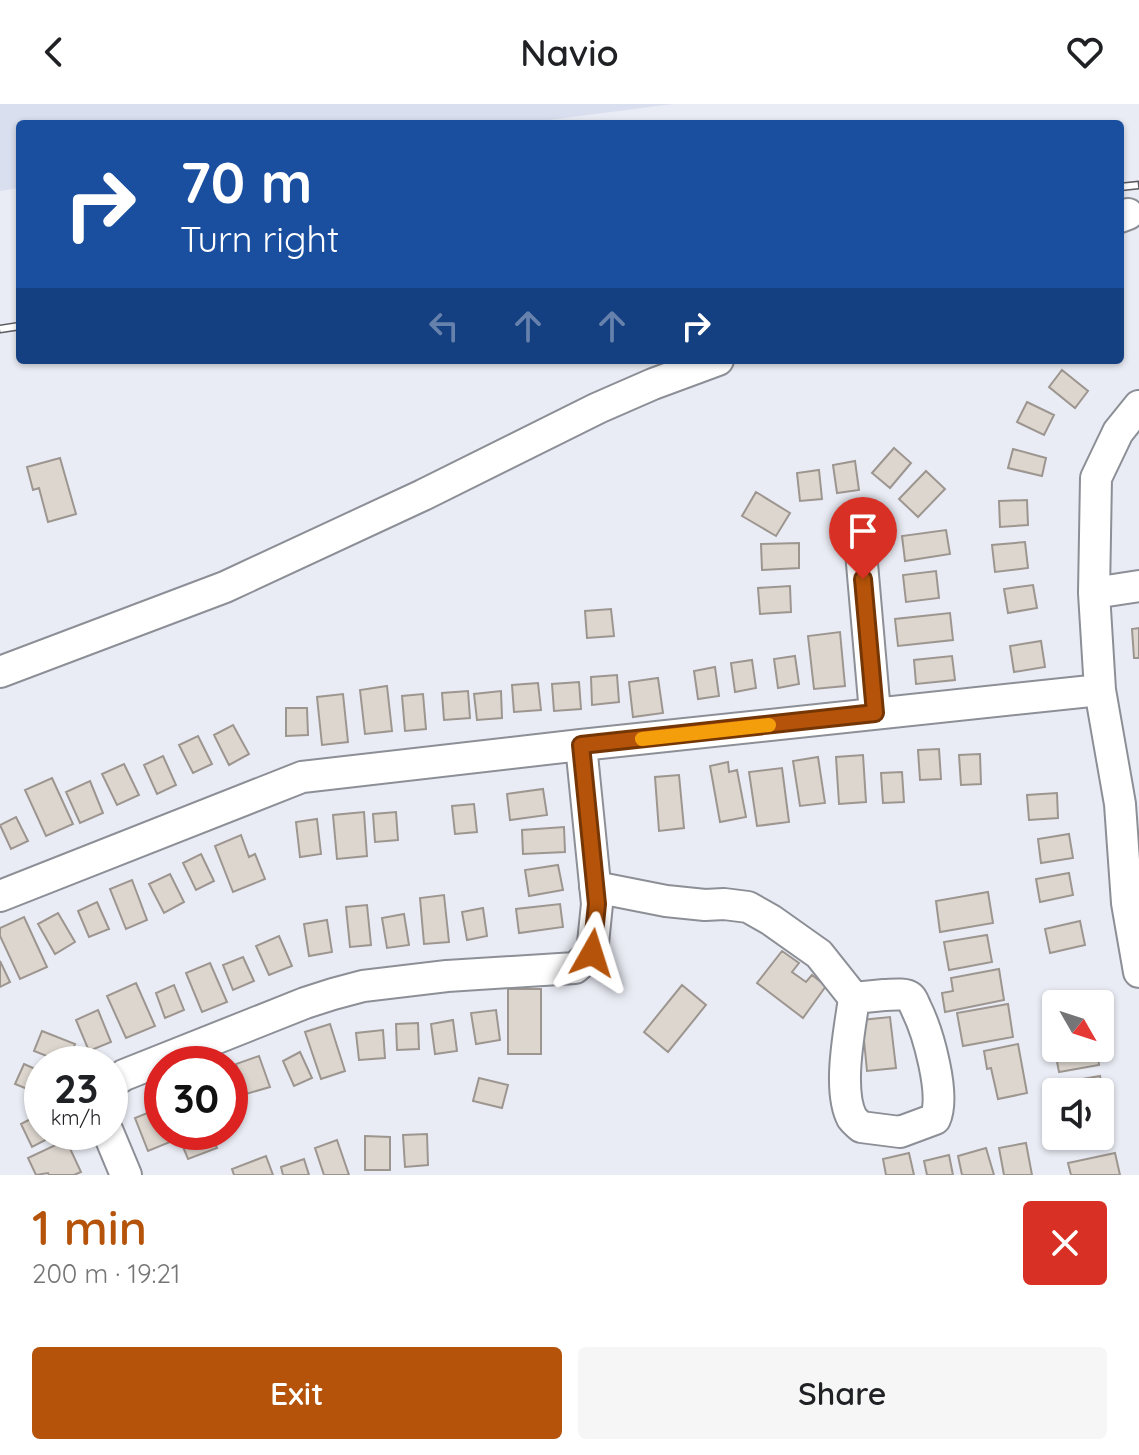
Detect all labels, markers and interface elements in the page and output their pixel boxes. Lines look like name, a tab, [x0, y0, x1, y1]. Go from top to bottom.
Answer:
icon: back	[32, 30, 76, 74]
text: Navio	[520, 30, 619, 75]
icon: heart	[1063, 30, 1107, 74]
text: 70 m	[180, 147, 312, 217]
icon: right	[48, 152, 152, 256]
text: Turn right	[180, 216, 339, 261]
icon: left	[422, 304, 466, 348]
icon: ahead	[506, 304, 550, 348]
icon: ahead	[590, 304, 634, 348]
icon: right	[674, 304, 718, 348]
pin	[829, 497, 897, 579]
icon: arrive	[841, 509, 885, 553]
position arrow	[550, 911, 634, 995]
north arrow	[1042, 990, 1114, 1062]
map controls	[1042, 990, 1114, 1150]
speed limit sign: 30	[144, 1046, 248, 1150]
text: 23	[54, 1063, 98, 1113]
button: sound	[1042, 1078, 1114, 1150]
text: km/h	[51, 1105, 101, 1130]
text: 1 min	[32, 1197, 147, 1257]
button: close	[1023, 1201, 1107, 1285]
text: 200 m · 19:21	[32, 1257, 180, 1290]
button: Exit	[32, 1347, 562, 1439]
button: Share	[578, 1347, 1107, 1439]

